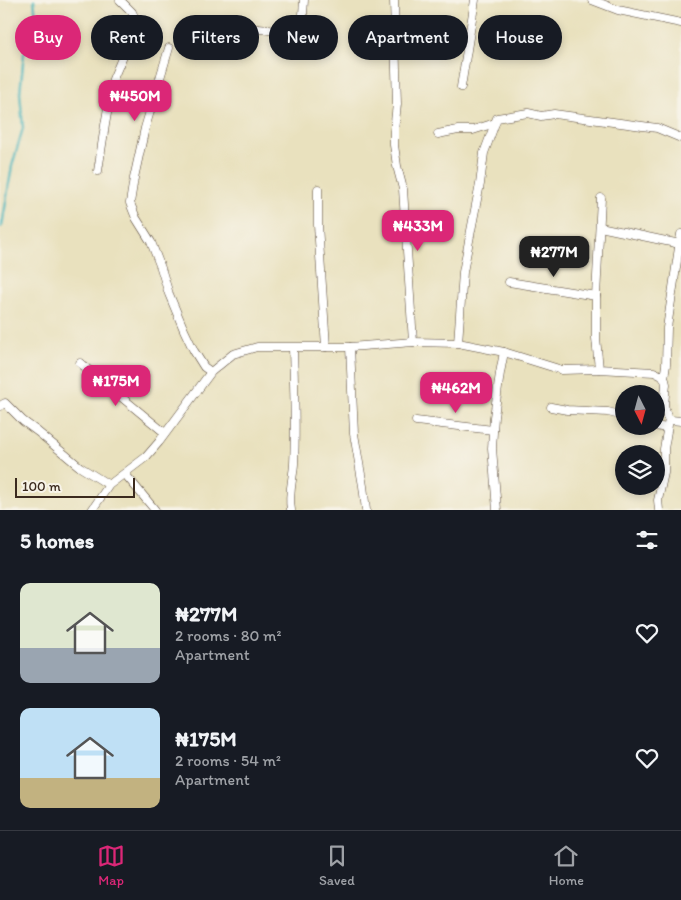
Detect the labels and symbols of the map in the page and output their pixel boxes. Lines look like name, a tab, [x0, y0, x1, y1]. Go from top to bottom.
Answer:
pin: ₦450M	[100, 80, 170, 122]
pin: ₦433M	[383, 210, 453, 252]
pin: ₦277M	[519, 236, 589, 278]
pin: ₦175M	[81, 364, 151, 407]
pin: ₦462M	[421, 372, 491, 414]
north arrow	[615, 385, 665, 435]
scale bar	[15, 475, 135, 498]

